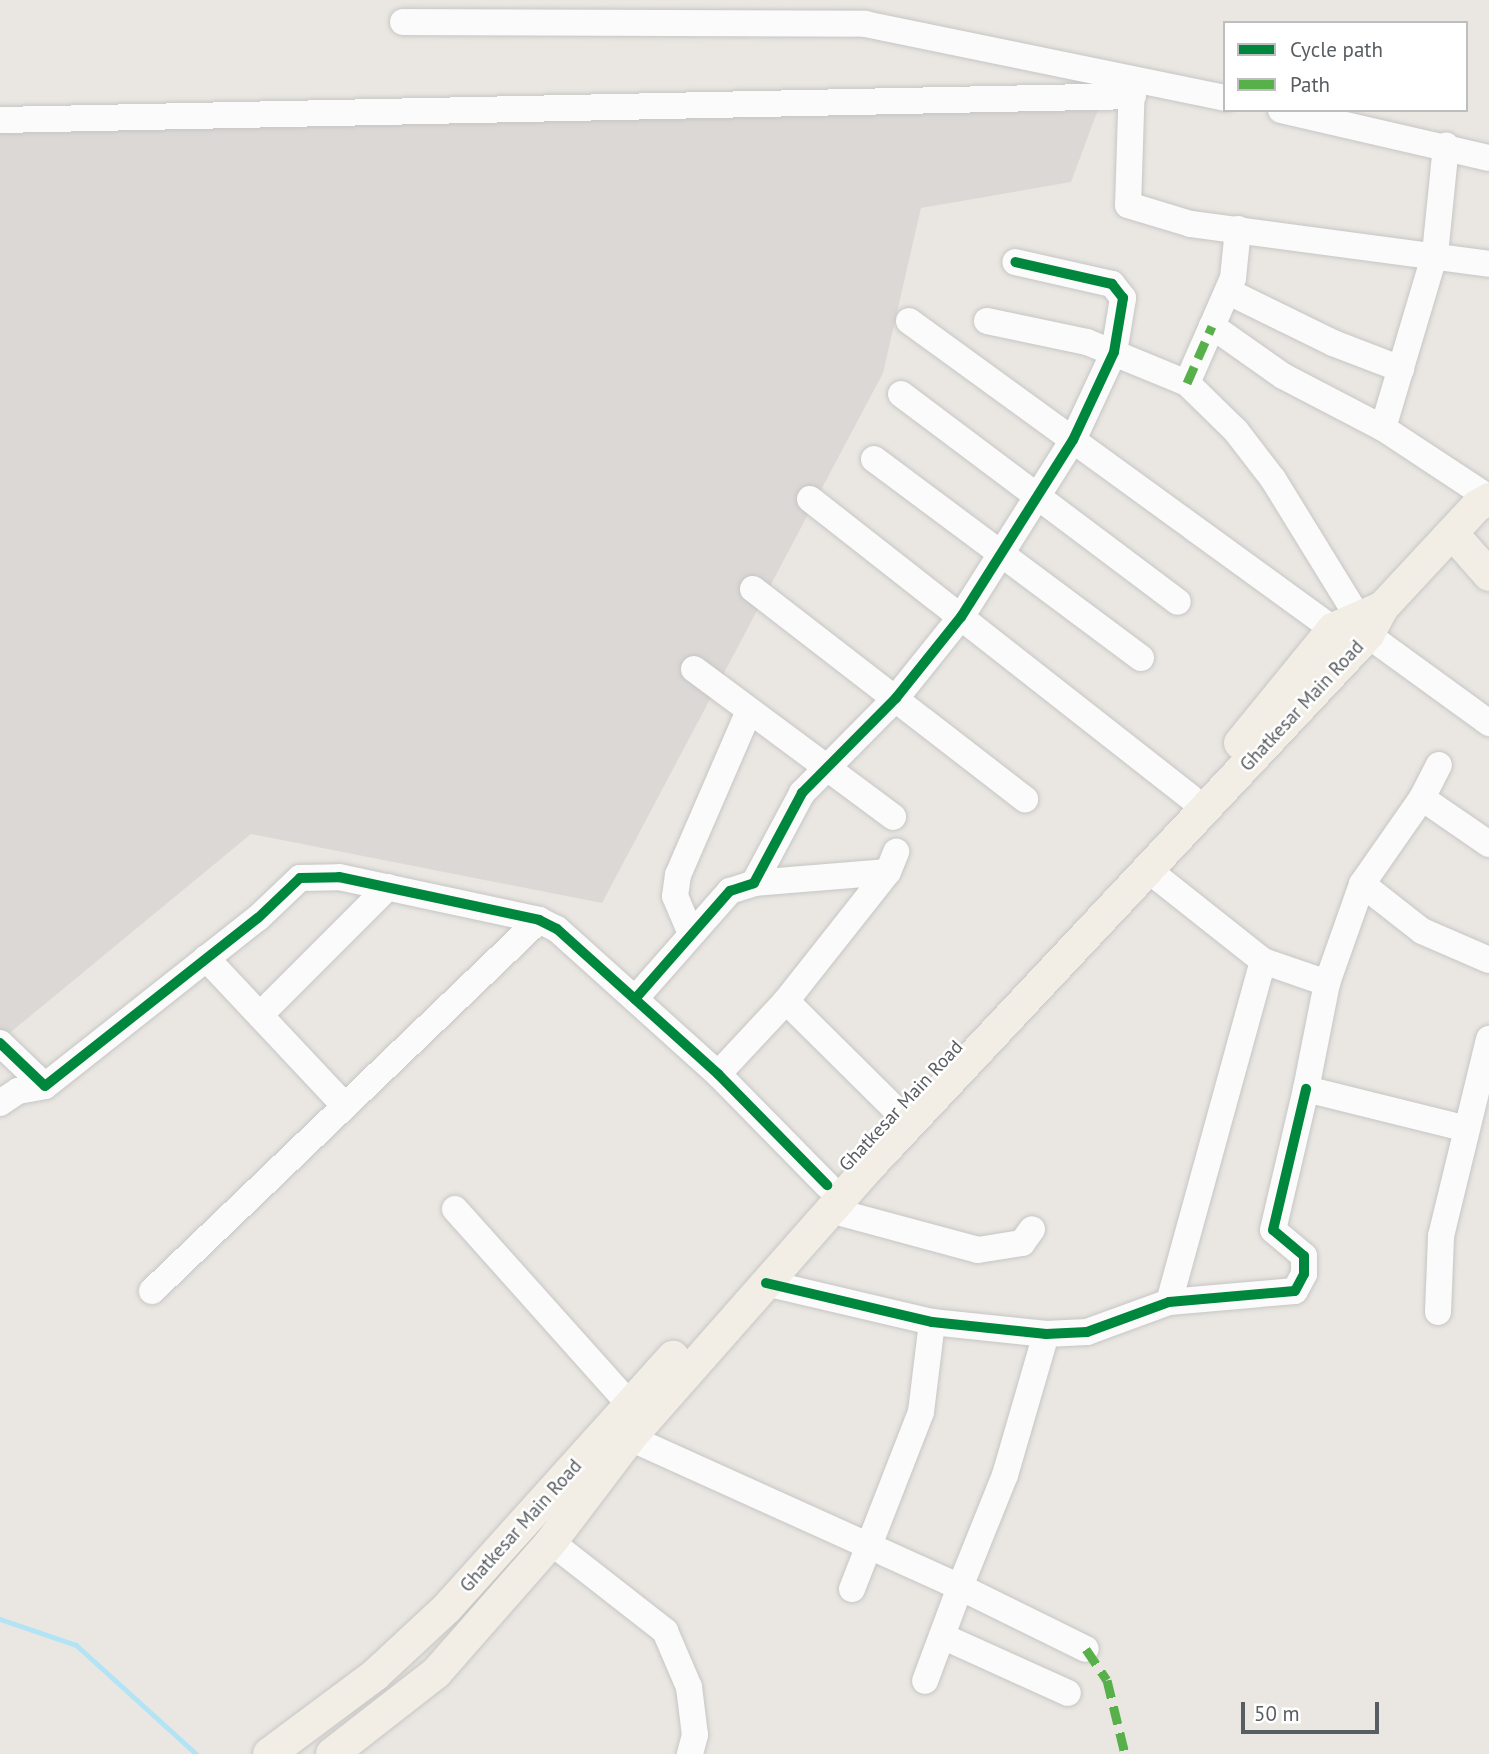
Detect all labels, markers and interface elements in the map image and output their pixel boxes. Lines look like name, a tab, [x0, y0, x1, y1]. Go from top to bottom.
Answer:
legend	[1223, 21, 1468, 112]
text: Cycle path	[1290, 36, 1383, 63]
text: Path	[1290, 71, 1330, 98]
street label: Ghatkesar Main Road	[1235, 636, 1369, 776]
street label: Ghatkesar Main Road	[834, 1036, 968, 1176]
street label: Ghatkesar Main Road	[455, 1455, 587, 1597]
scale bar	[1244, 1688, 1382, 1732]
text: 50 m	[1254, 1700, 1300, 1727]

